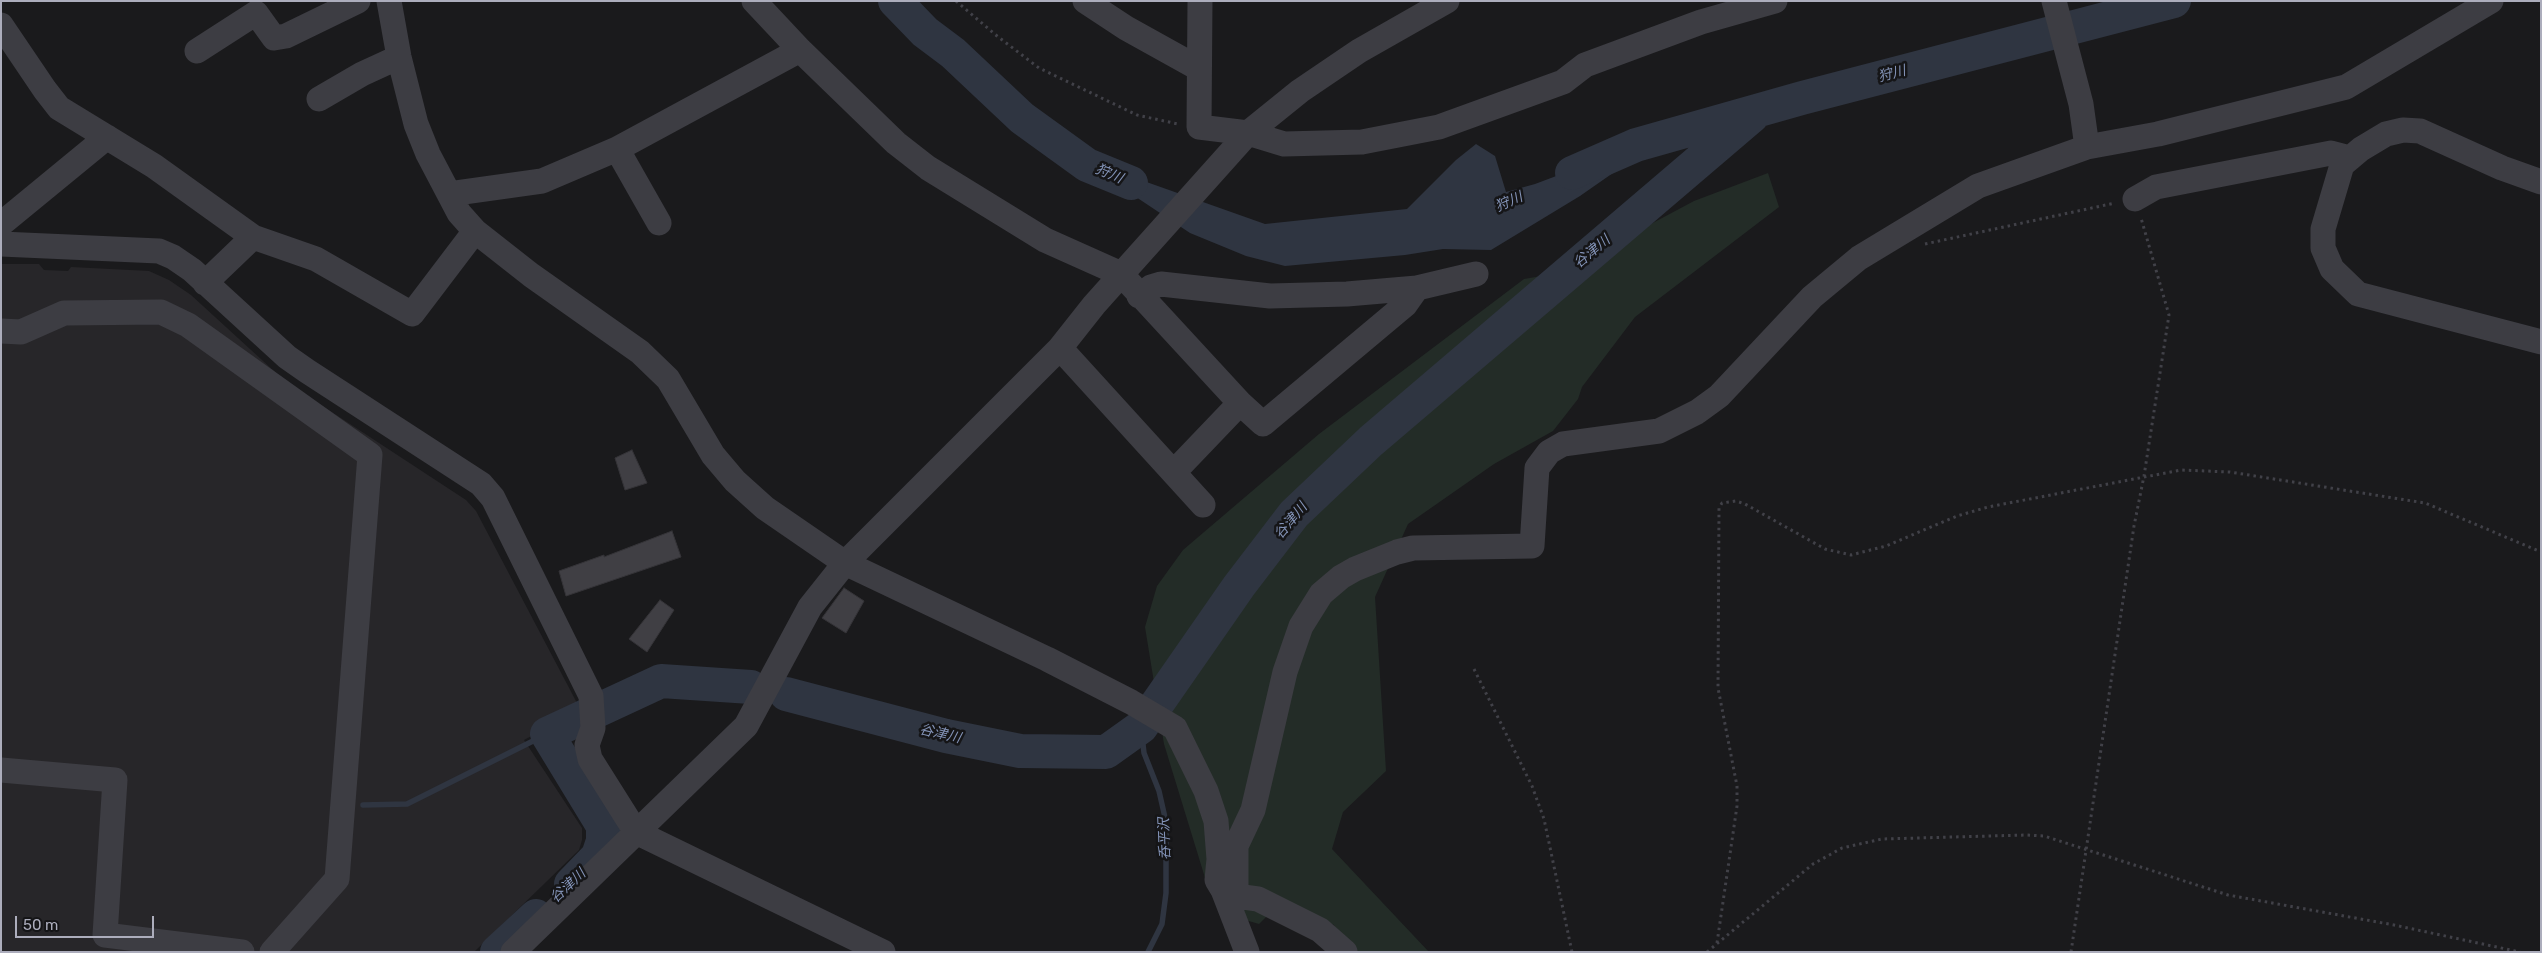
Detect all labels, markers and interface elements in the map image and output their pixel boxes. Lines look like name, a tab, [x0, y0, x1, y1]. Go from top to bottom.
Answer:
water label: 狩川	[1876, 62, 1908, 86]
water label: 狩川	[1093, 161, 1125, 187]
water label: 狩川	[1493, 189, 1525, 215]
water label: 谷津川	[1571, 232, 1613, 272]
water label: 谷津川	[1271, 500, 1311, 542]
water label: 谷津川	[918, 721, 962, 747]
water label: 呑平沢	[1156, 818, 1174, 860]
water label: 谷津川	[547, 866, 589, 906]
scale bar	[18, 906, 156, 938]
text: 50 m	[23, 916, 58, 934]

